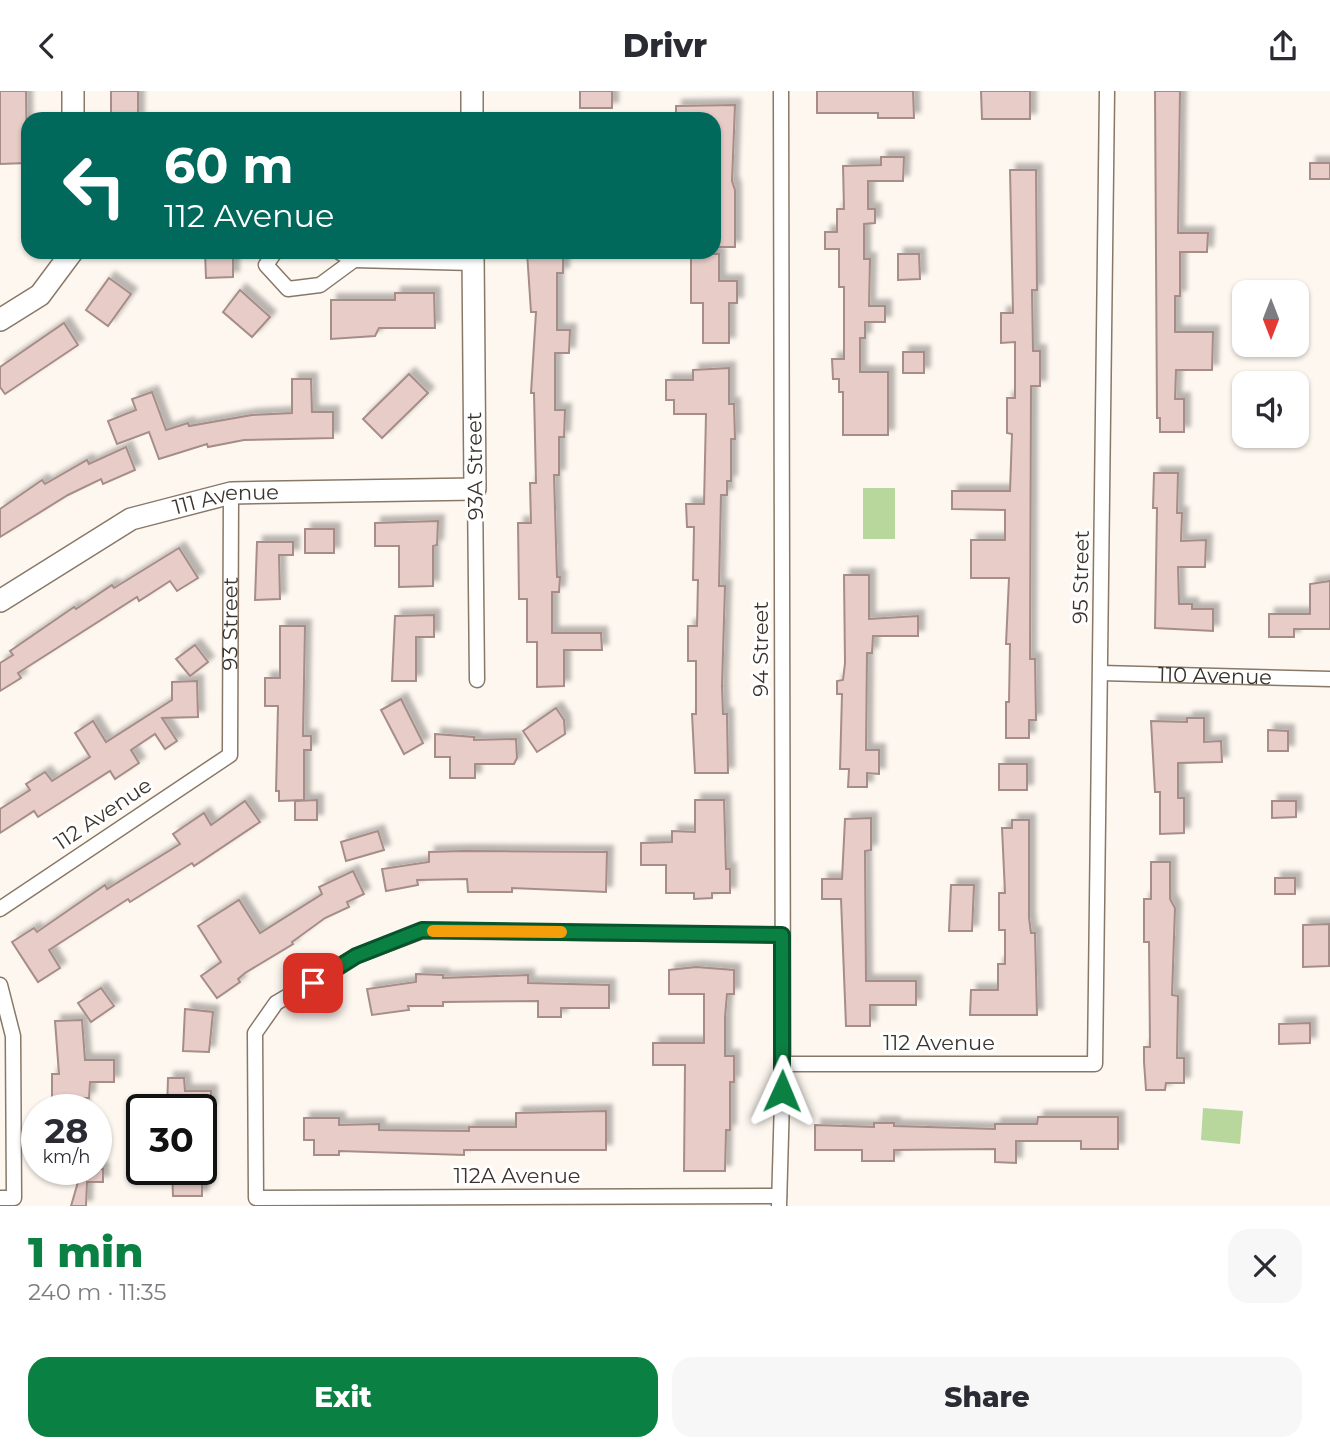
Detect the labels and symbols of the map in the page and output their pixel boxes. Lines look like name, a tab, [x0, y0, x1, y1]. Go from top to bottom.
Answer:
north arrow	[1232, 280, 1309, 357]
street label: 93A Street	[461, 412, 488, 520]
street label: 111 Avenue	[170, 479, 279, 520]
street label: 95 Street	[1067, 530, 1094, 624]
street label: 93 Street	[217, 577, 243, 671]
street label: 94 Street	[748, 601, 773, 697]
street label: 110 Avenue	[1158, 661, 1272, 689]
street label: 112 Avenue	[49, 772, 156, 855]
pin	[283, 953, 343, 1013]
street label: 112 Avenue	[883, 1030, 995, 1055]
position arrow	[745, 1054, 819, 1128]
speed limit sign: 30	[126, 1094, 217, 1185]
street label: 112A Avenue	[454, 1163, 580, 1188]

